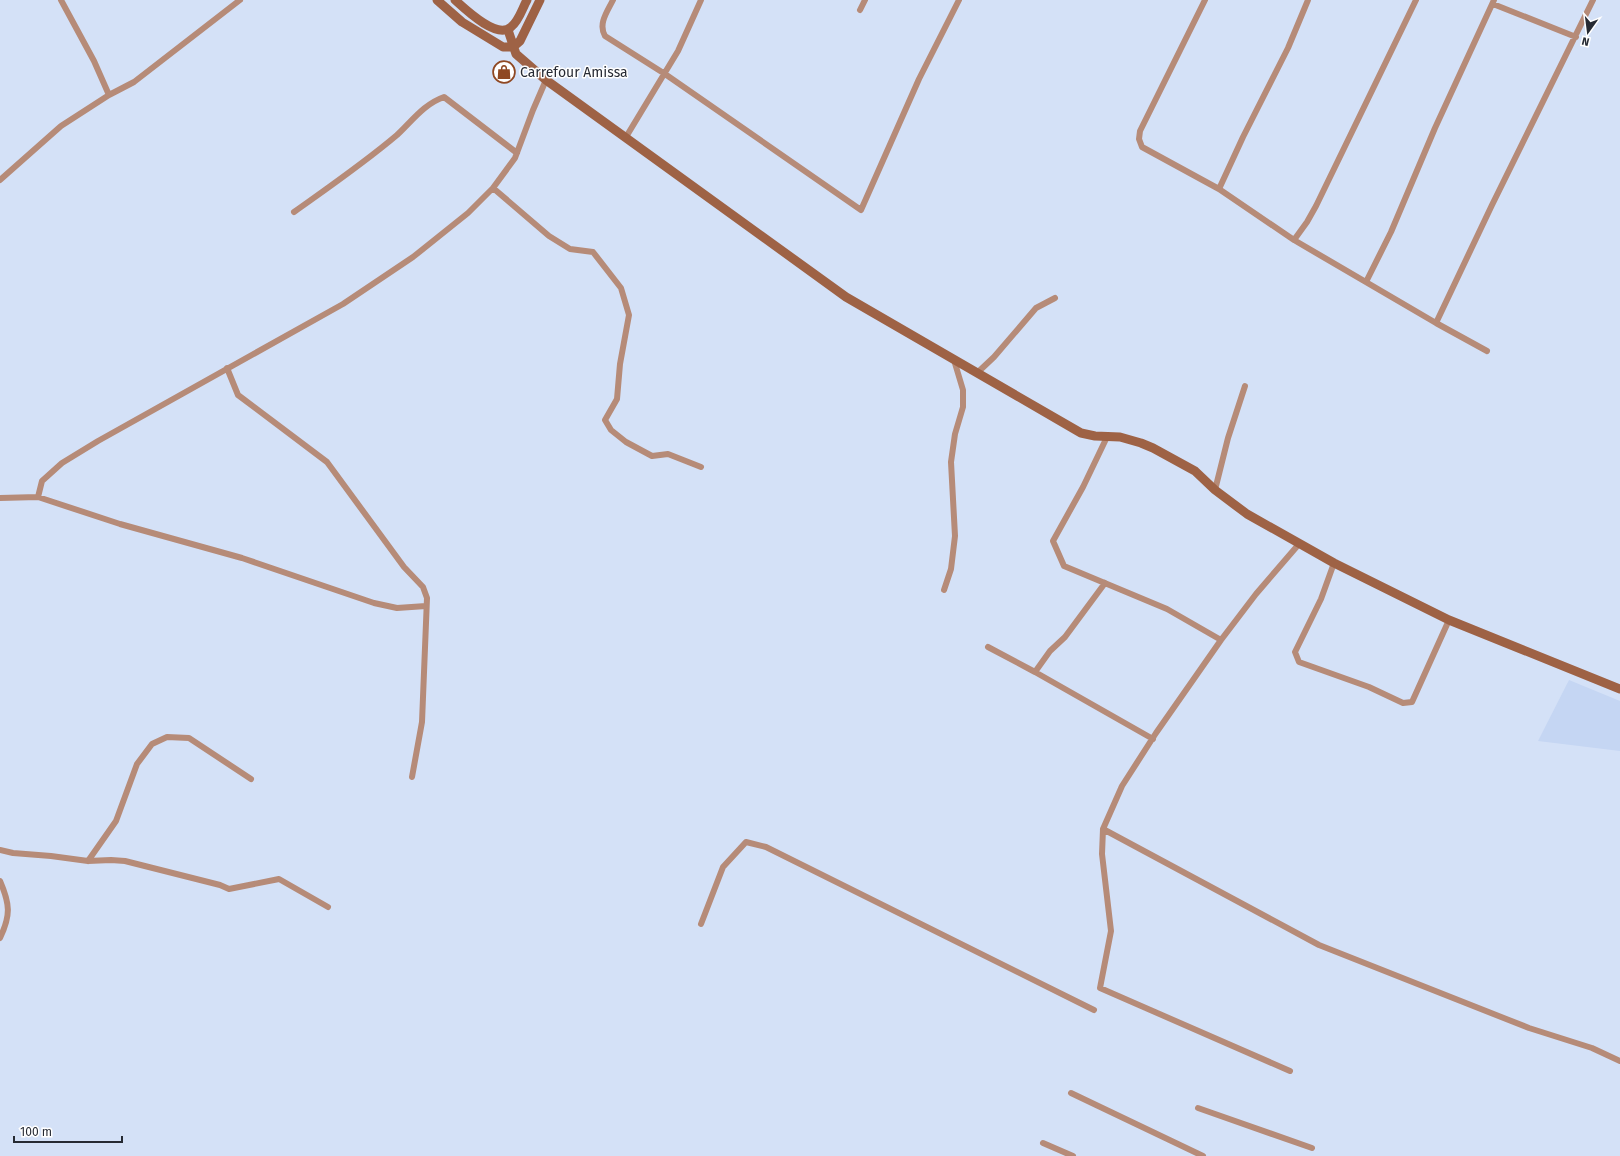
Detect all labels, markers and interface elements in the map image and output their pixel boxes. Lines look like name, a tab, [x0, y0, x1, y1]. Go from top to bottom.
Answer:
north arrow	[1568, 12, 1608, 52]
text: N	[1581, 34, 1591, 48]
shop icon: Carrefour Amissa	[491, 59, 517, 85]
place label: Carrefour Amissa	[520, 64, 628, 81]
scale bar	[14, 1118, 122, 1144]
text: 100 m	[20, 1125, 52, 1139]

